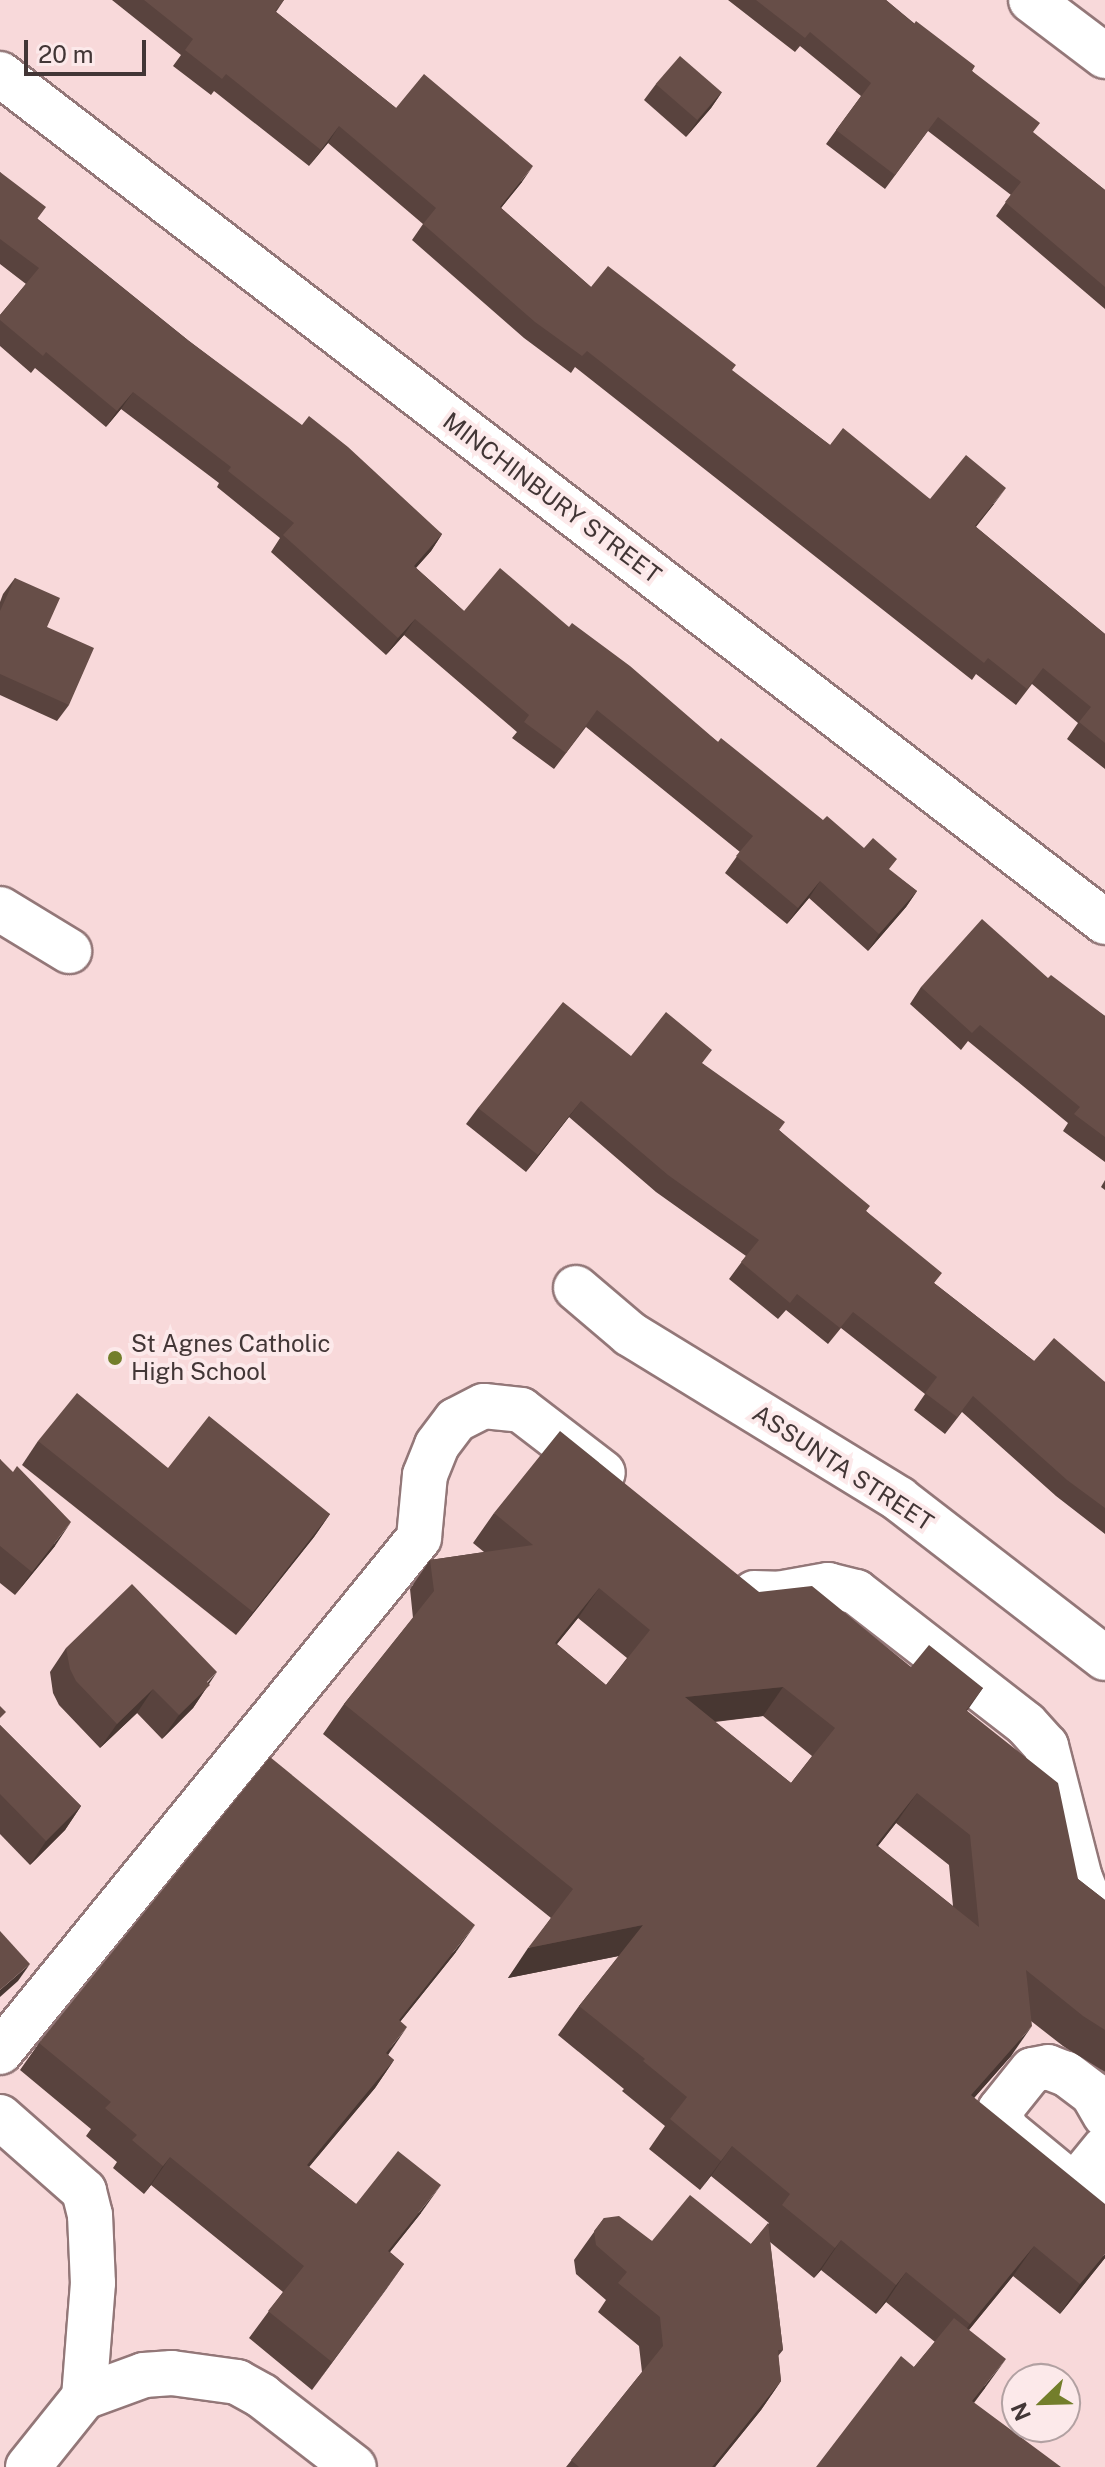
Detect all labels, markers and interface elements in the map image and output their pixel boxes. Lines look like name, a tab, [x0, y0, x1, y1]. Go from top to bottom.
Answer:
scale bar	[28, 24, 150, 74]
text: 20 m	[38, 40, 94, 68]
street label: MINCHINBURY STREET	[437, 406, 667, 590]
place label: St Agnes Catholic High School	[131, 1330, 331, 1386]
marker: St Agnes Catholic High School	[106, 1349, 124, 1367]
street label: ASSUNTA STREET	[747, 1399, 939, 1537]
north arrow	[1001, 2363, 1081, 2443]
text: N	[1005, 2399, 1036, 2425]

